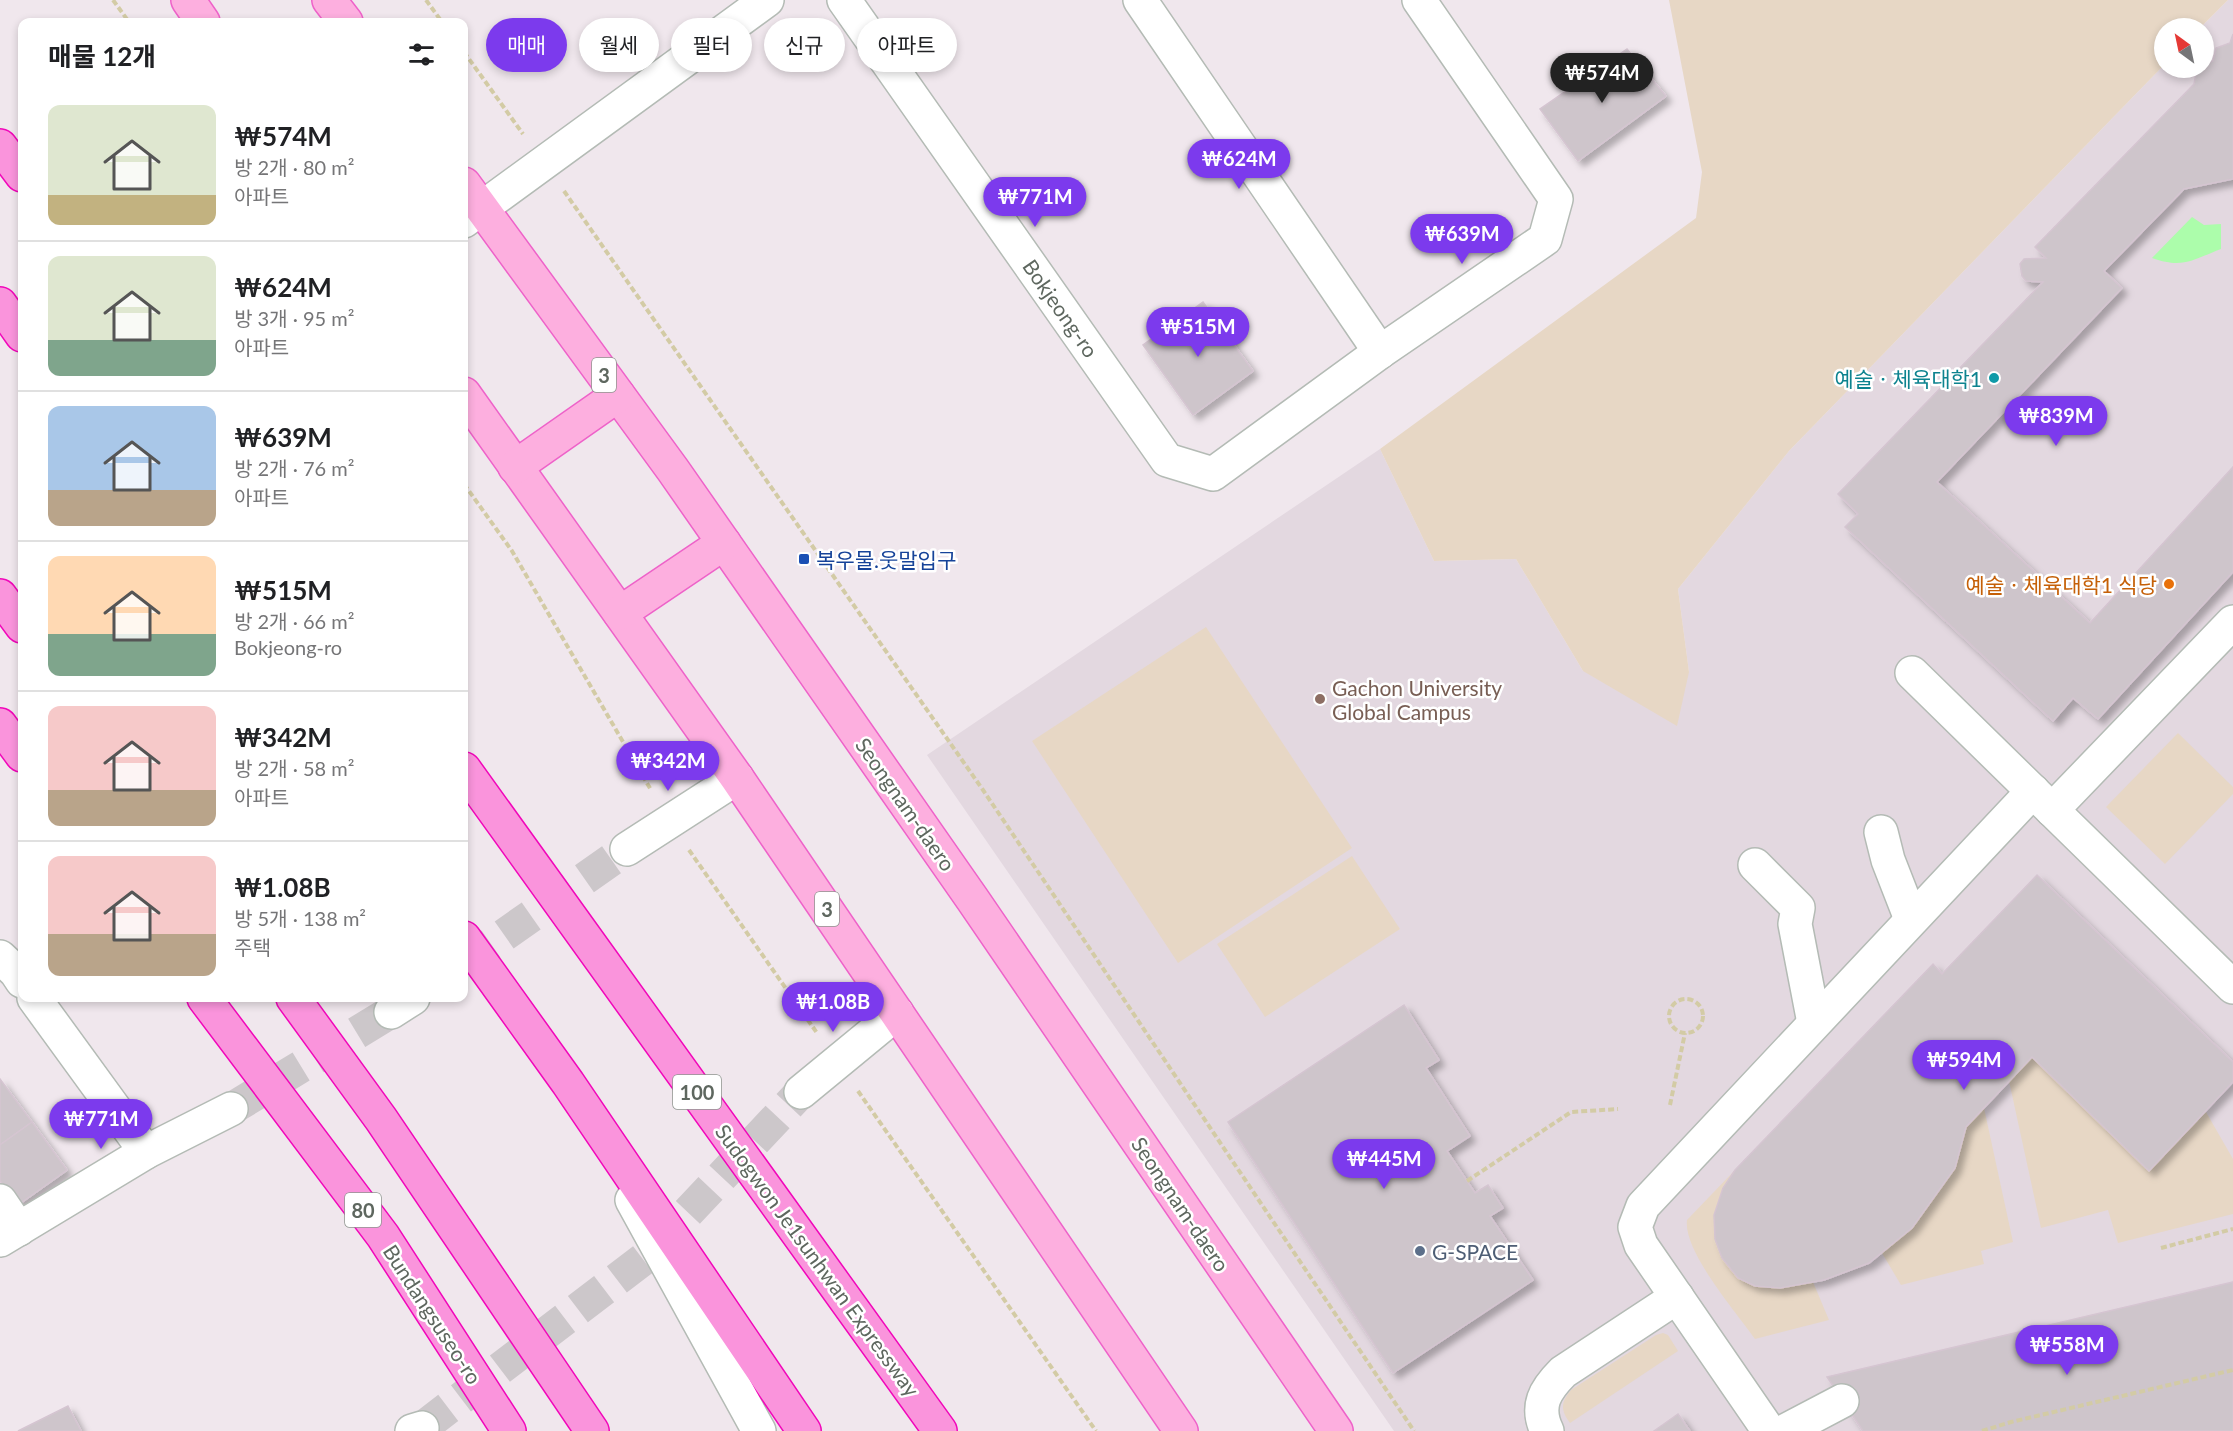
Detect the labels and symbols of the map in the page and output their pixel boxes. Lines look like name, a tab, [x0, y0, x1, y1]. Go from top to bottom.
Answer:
north arrow	[2154, 18, 2214, 78]
pin: ₩574M	[1560, 53, 1644, 104]
pin: ₩624M	[1197, 139, 1281, 190]
pin: ₩771M	[993, 177, 1077, 228]
pin: ₩639M	[1420, 214, 1504, 265]
street label: Bokjeong-ro	[1018, 254, 1104, 362]
pin: ₩515M	[1156, 307, 1240, 358]
road number: 3	[592, 358, 616, 392]
place label: 예술ㆍ체육대학1	[1835, 366, 1982, 391]
marker: 예술ㆍ체육대학1	[1987, 371, 2001, 385]
pin: ₩839M	[2014, 396, 2098, 447]
place label: 복우물.웃말입구	[816, 547, 956, 572]
marker: 복우물.웃말입구	[797, 552, 811, 566]
place label: 예술ㆍ체육대학1 식당	[1966, 572, 2157, 597]
marker: 예술ㆍ체육대학1 식당	[2162, 577, 2176, 591]
place label: Gachon University Global Campus	[1332, 675, 1502, 724]
marker: Gachon University Global Campus	[1313, 692, 1327, 706]
street label: Seongnam-daero	[851, 733, 961, 875]
pin: ₩342M	[626, 741, 710, 792]
road number: 3	[815, 892, 839, 926]
pin: ₩1.08B	[784, 982, 882, 1033]
pin: ₩594M	[1922, 1040, 2006, 1091]
road number: 100	[673, 1075, 721, 1109]
pin: ₩771M	[59, 1099, 143, 1150]
street label: Sudogwon Je1sunhwan Expressway	[711, 1119, 925, 1401]
street label: Seongnam-daero	[1127, 1132, 1235, 1276]
pin: ₩445M	[1342, 1139, 1426, 1190]
road number: 80	[345, 1193, 381, 1227]
street label: Bundangsuseo-ro	[379, 1239, 487, 1389]
place label: G-SPACE	[1432, 1239, 1518, 1264]
marker: G-SPACE	[1413, 1244, 1427, 1258]
pin: ₩558M	[2025, 1325, 2109, 1376]

